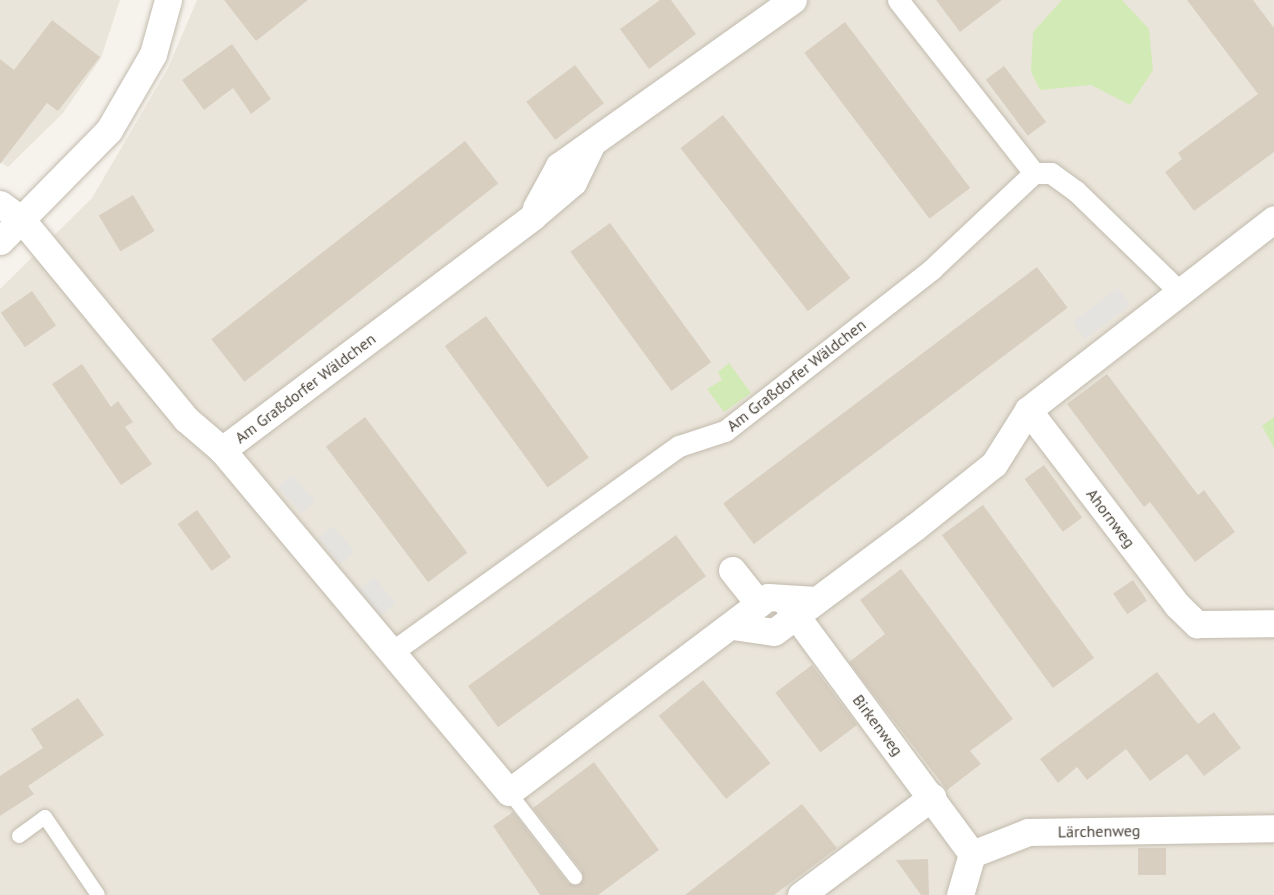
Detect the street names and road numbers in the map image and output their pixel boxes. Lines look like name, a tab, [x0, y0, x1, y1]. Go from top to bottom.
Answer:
street label: Am Graßdorfer Wäldchen	[723, 315, 869, 435]
street label: Am Graßdorfer Wäldchen	[231, 329, 379, 447]
street label: Ahornweg	[1083, 485, 1139, 551]
street label: Birkenweg	[849, 691, 907, 759]
street label: Lärchenweg	[1058, 821, 1140, 841]

